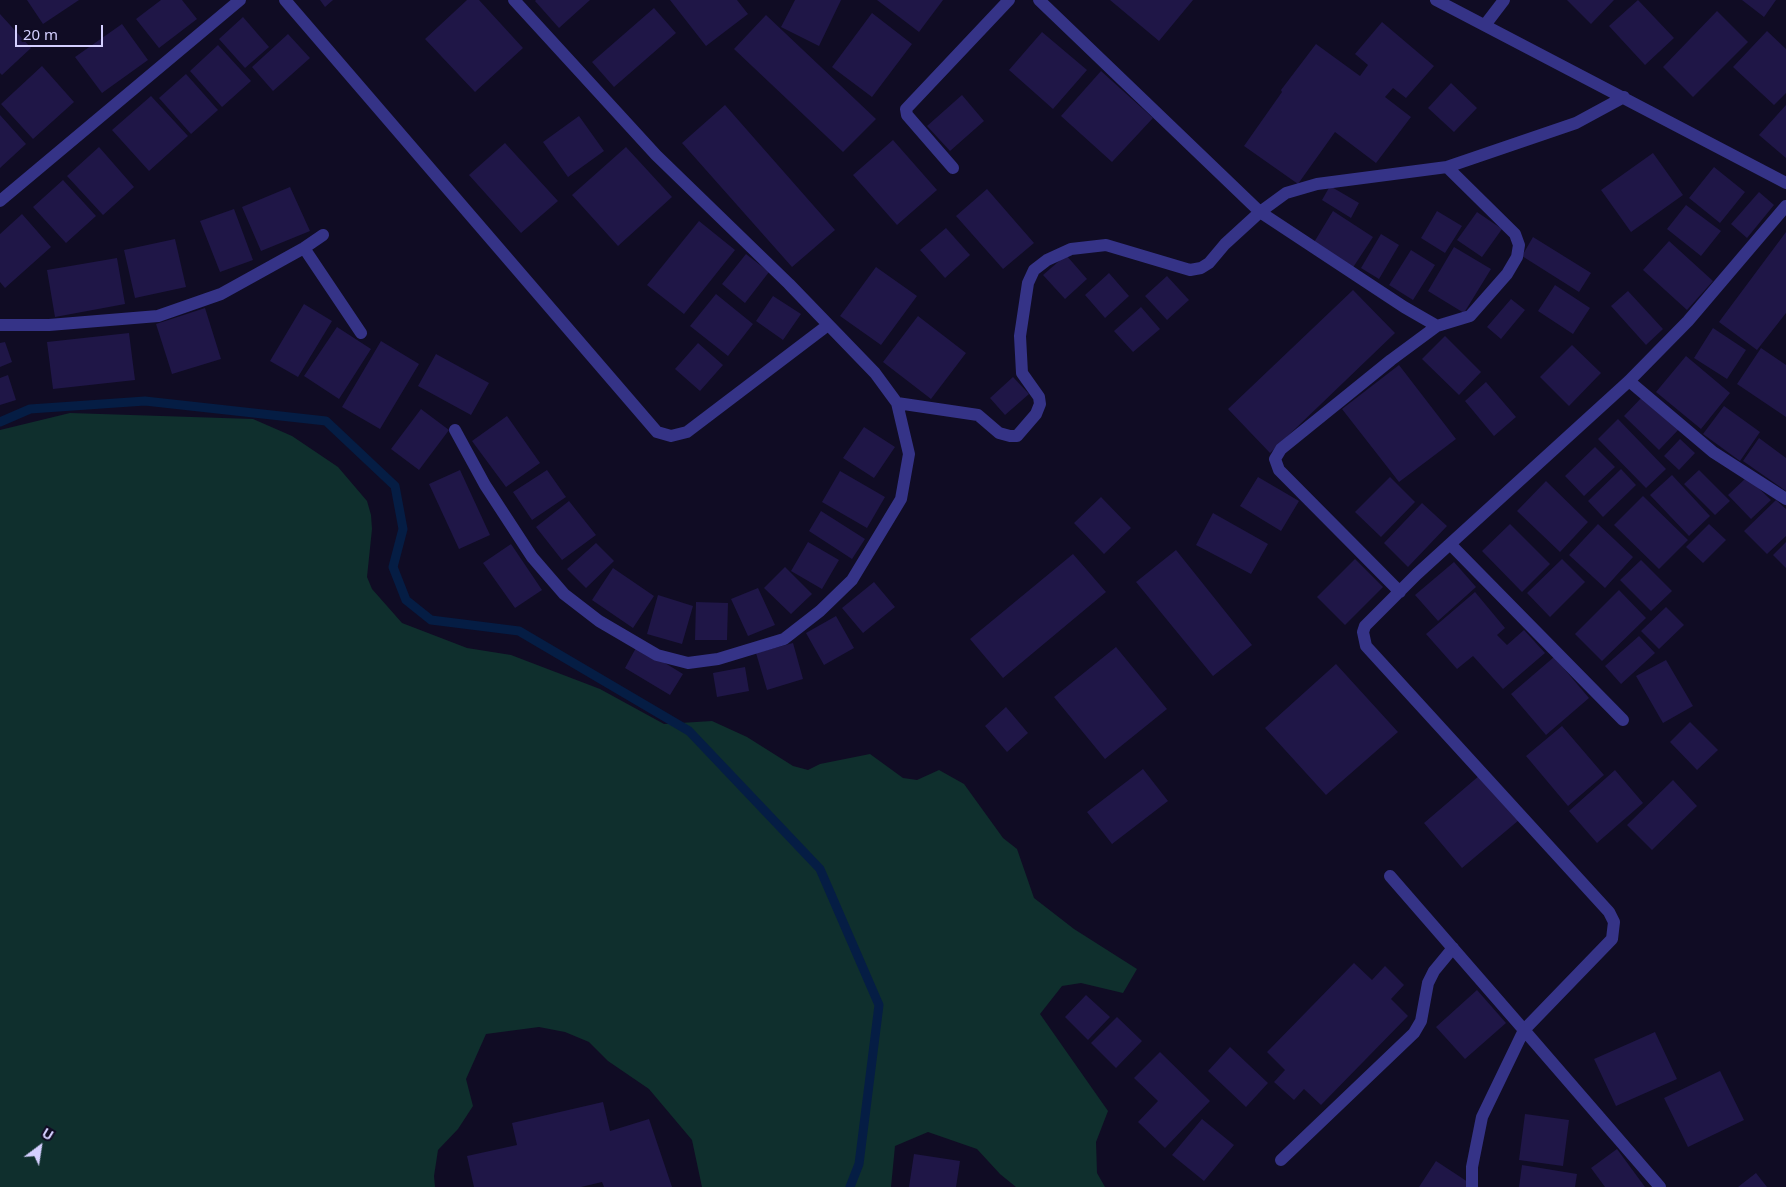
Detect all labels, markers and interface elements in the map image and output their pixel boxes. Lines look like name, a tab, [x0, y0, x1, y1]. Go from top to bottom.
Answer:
scale bar	[18, 15, 105, 47]
text: 20 m	[23, 24, 58, 44]
north arrow	[15, 1122, 65, 1172]
text: U	[39, 1123, 57, 1145]

